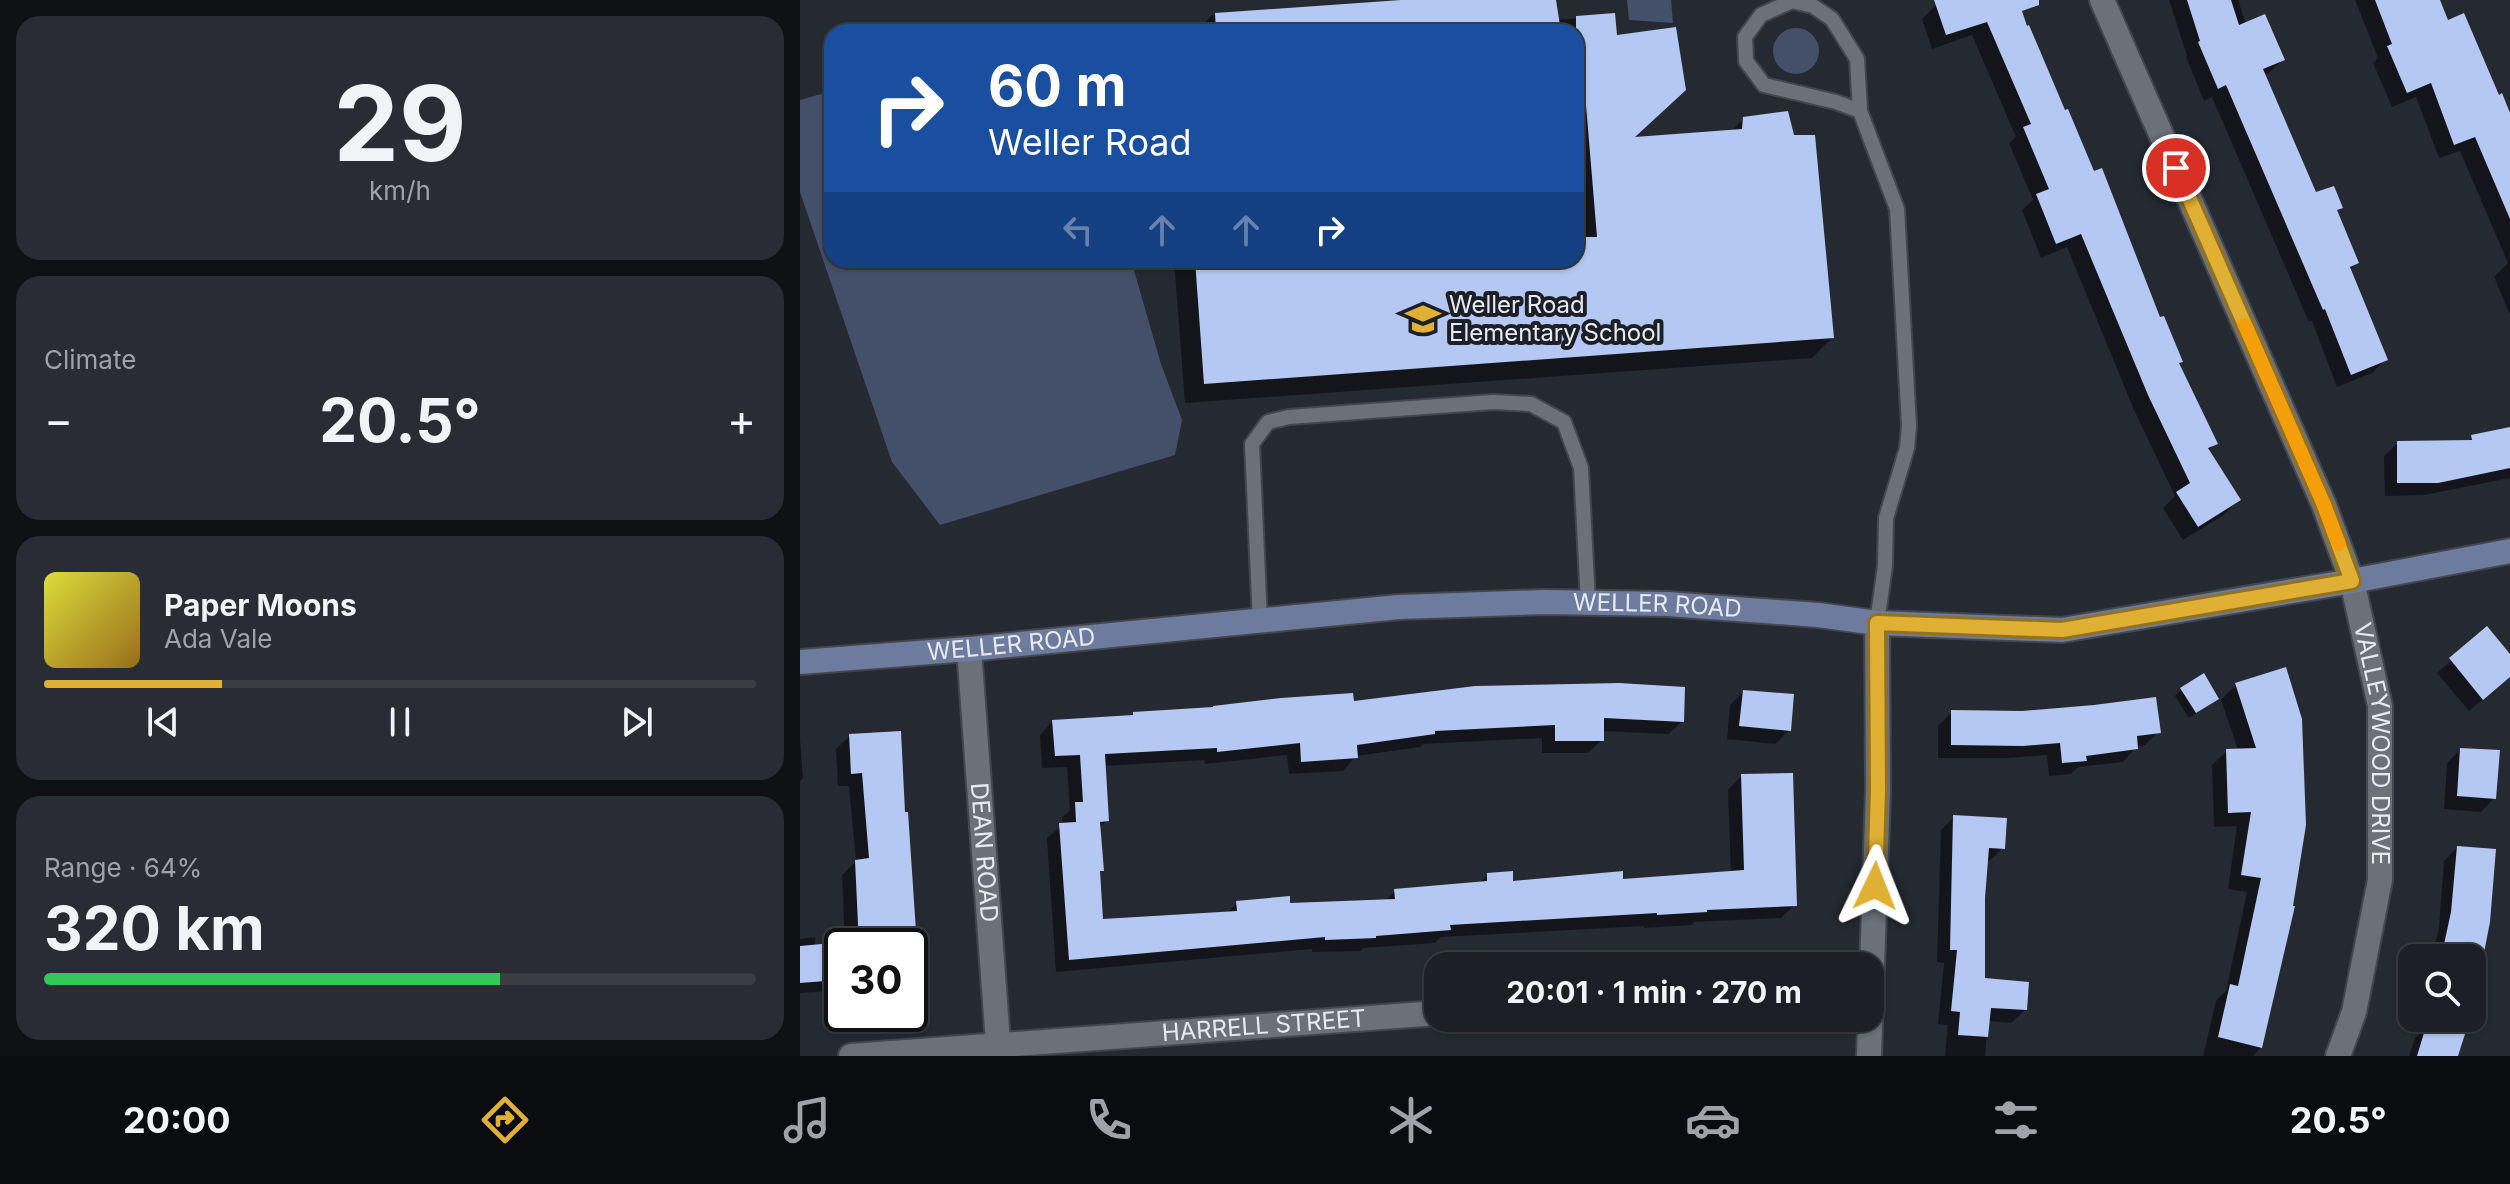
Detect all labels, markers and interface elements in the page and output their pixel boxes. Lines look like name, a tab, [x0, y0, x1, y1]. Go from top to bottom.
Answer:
text: 60 m	[988, 52, 1127, 120]
icon: right	[856, 56, 960, 160]
text: 29	[333, 60, 467, 186]
text: Weller Road	[988, 120, 1192, 164]
pin	[2142, 134, 2210, 202]
icon: arrive	[2154, 146, 2198, 190]
text: km/h	[369, 175, 431, 206]
icon: left	[1056, 208, 1100, 252]
icon: ahead	[1140, 208, 1184, 252]
icon: ahead	[1224, 208, 1268, 252]
icon: right	[1308, 208, 1352, 252]
place label: Weller Road Elementary School	[1449, 290, 1661, 347]
school or university icon: Weller Road Elementary School	[1404, 300, 1442, 338]
text: Climate	[44, 344, 136, 375]
text: 20.5°	[319, 384, 481, 456]
text: −	[44, 393, 73, 447]
text: +	[727, 393, 756, 447]
text: Paper Moons	[164, 587, 357, 623]
street label: WELLER ROAD	[1573, 587, 1743, 623]
street label: VALLEYWOOD DRIVE	[2348, 620, 2396, 865]
street label: WELLER ROAD	[926, 622, 1097, 666]
text: Ada Vale	[164, 623, 272, 654]
icon: previous	[141, 700, 185, 744]
icon: pause	[378, 700, 422, 744]
icon: next	[615, 700, 659, 744]
street label: DEAN ROAD	[965, 782, 1004, 923]
position arrow	[1833, 844, 1917, 928]
text: Range · 64%	[44, 852, 202, 883]
text: 320 km	[44, 892, 265, 964]
speed limit sign: 30	[824, 928, 928, 1032]
map controls	[2398, 944, 2486, 1032]
button: search	[2398, 944, 2486, 1032]
text: 20:01 · 1 min · 270 m	[1506, 974, 1802, 1010]
street label: HARRELL STREET	[1161, 1003, 1367, 1047]
icon: directions	[477, 1092, 533, 1148]
icon: music	[779, 1092, 835, 1148]
icon: phone	[1081, 1092, 1137, 1148]
icon: climate	[1383, 1092, 1439, 1148]
icon: car	[1685, 1092, 1741, 1148]
icon: filters	[1988, 1092, 2044, 1148]
text: 20:00	[123, 1098, 231, 1142]
text: 20.5°	[2290, 1098, 2387, 1142]

